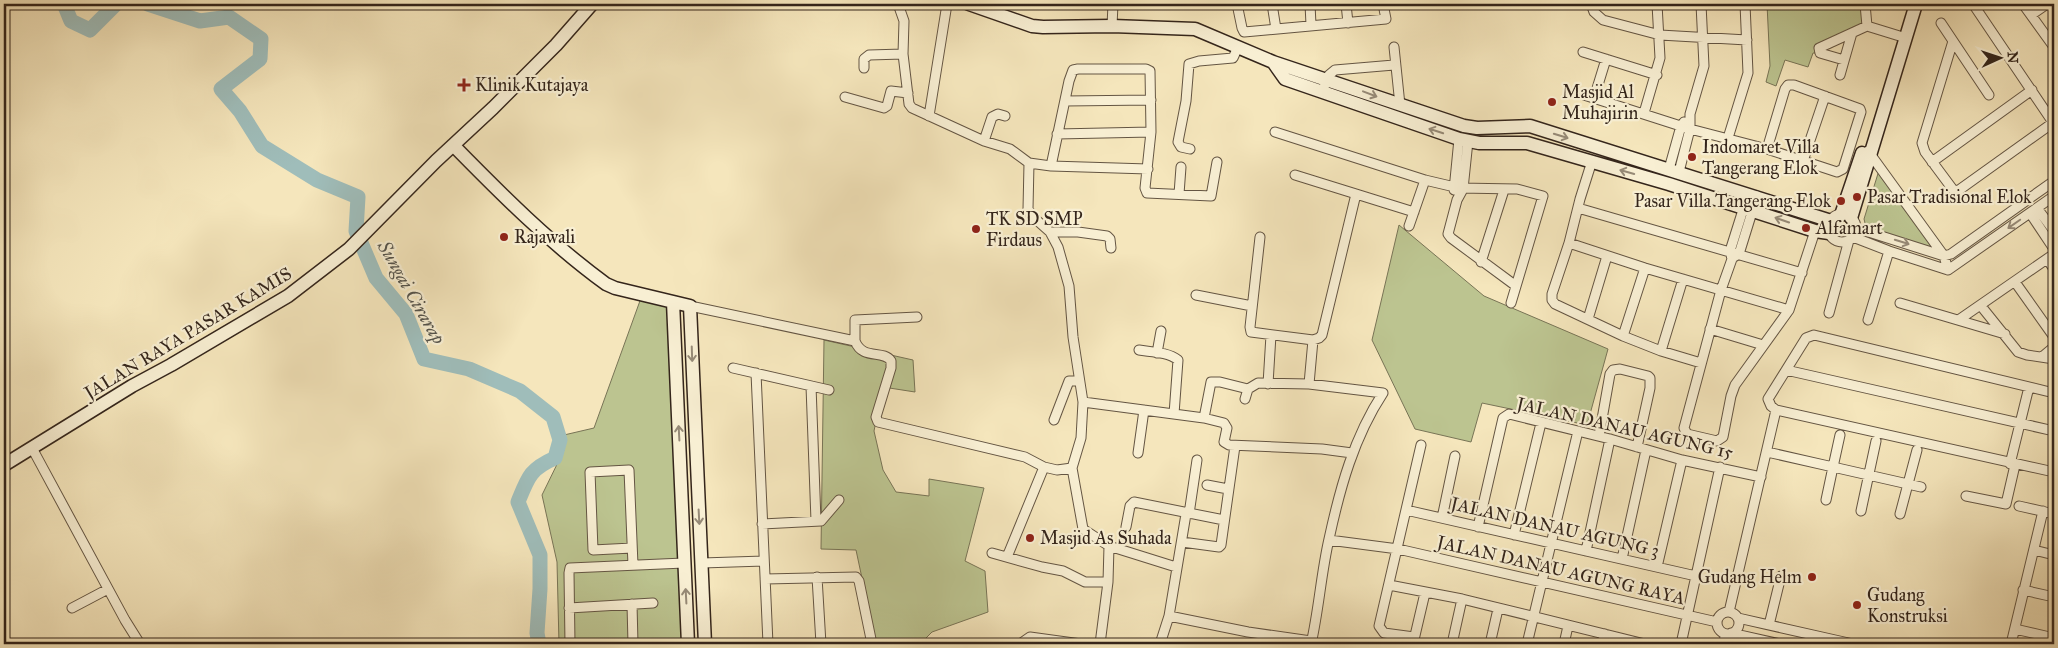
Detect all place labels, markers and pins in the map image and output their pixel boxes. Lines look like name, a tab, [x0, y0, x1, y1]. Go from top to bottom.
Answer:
place label: Klinik Kutajaya	[475, 74, 589, 96]
marker: Klinik Kutajaya	[457, 78, 471, 92]
place label: Masjid Al Muhajirin	[1562, 81, 1639, 124]
marker: Masjid Al Muhajirin	[1546, 96, 1558, 108]
place label: Indomaret Villa Tangerang Elok	[1702, 136, 1820, 180]
marker: Indomaret Villa Tangerang Elok	[1686, 151, 1698, 163]
place label: Pasar Tradisional Elok	[1867, 186, 2032, 208]
place label: Pasar Villa Tangerang Elok	[1634, 190, 1832, 213]
marker: Pasar Tradisional Elok	[1851, 191, 1863, 203]
marker: Pasar Villa Tangerang Elok	[1835, 195, 1847, 207]
place label: TK SD SMP Firdaus	[986, 208, 1083, 251]
place label: Alfamart	[1815, 217, 1883, 239]
marker: Alfamart	[1800, 222, 1812, 234]
marker: TK SD SMP Firdaus	[970, 223, 982, 235]
place label: Rajawali	[514, 226, 575, 248]
marker: Rajawali	[498, 231, 510, 243]
place label: Masjid As Suhada	[1040, 527, 1172, 549]
marker: Masjid As Suhada	[1024, 532, 1036, 544]
place label: Gudang Helm	[1698, 566, 1802, 589]
marker: Gudang Helm	[1806, 571, 1818, 583]
place label: Gudang Konstruksi	[1867, 584, 1948, 627]
marker: Gudang Konstruksi	[1851, 599, 1863, 611]

